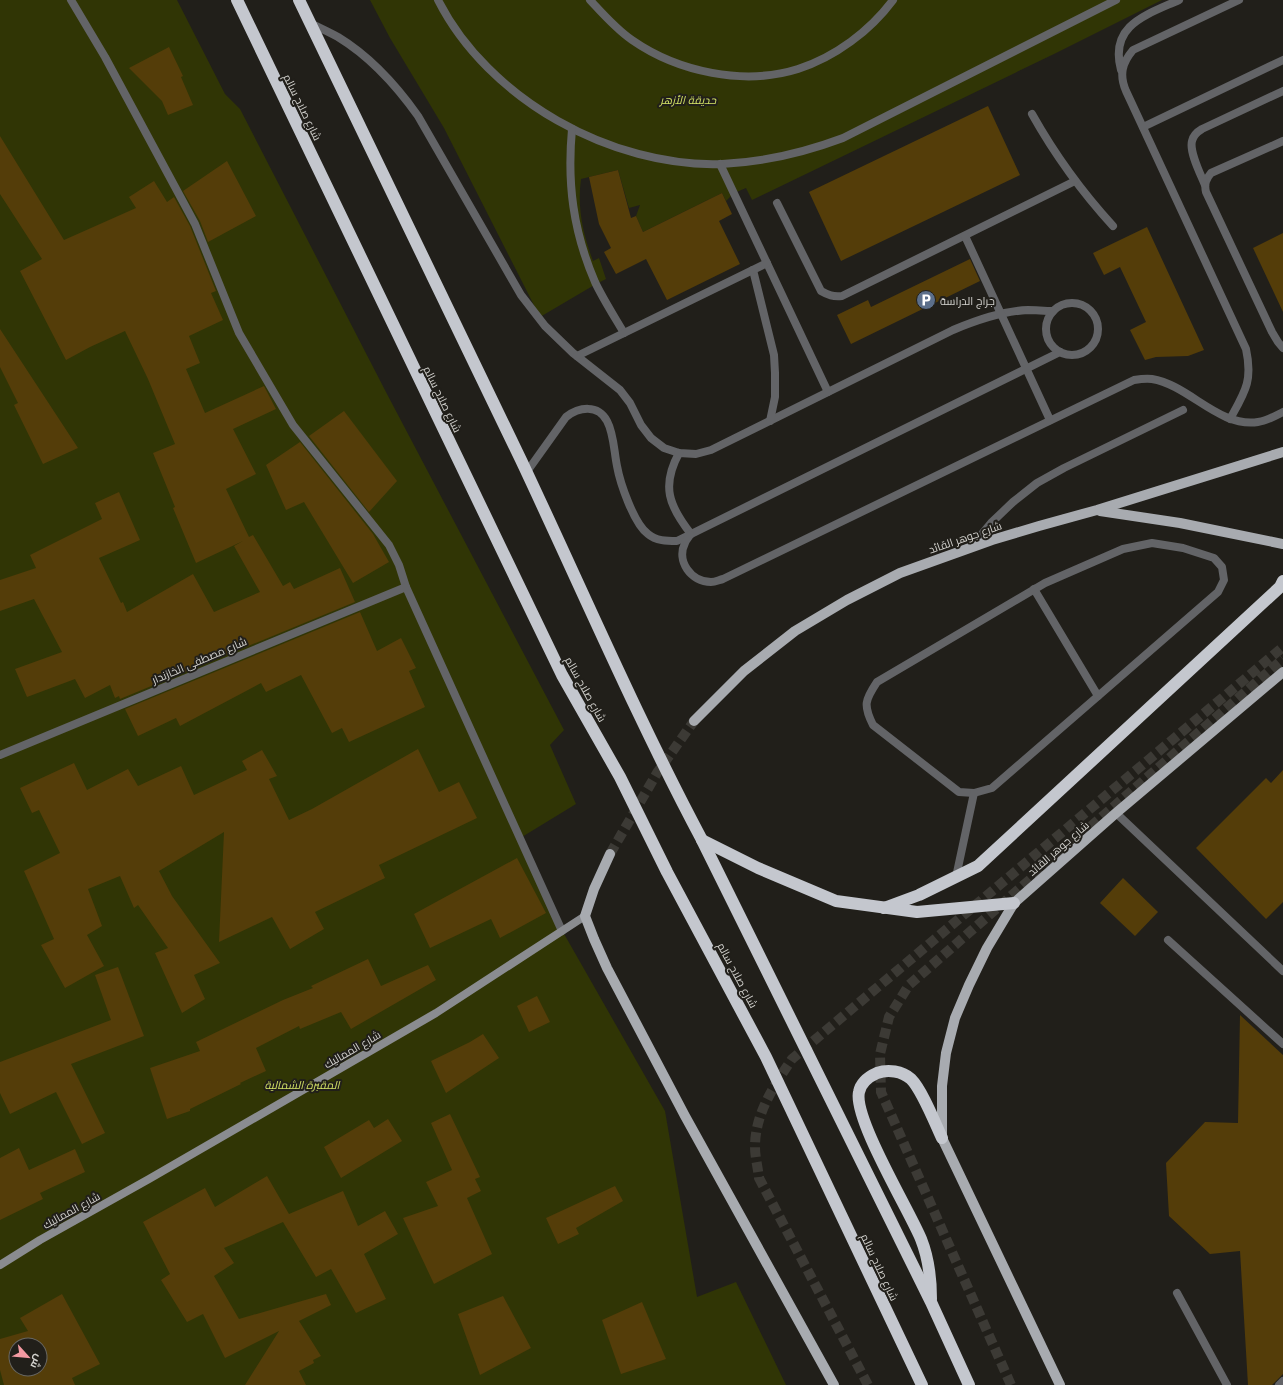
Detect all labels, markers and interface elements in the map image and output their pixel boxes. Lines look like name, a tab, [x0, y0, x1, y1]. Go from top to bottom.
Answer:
street label: شارع صلاح سالم	[279, 71, 326, 143]
park label: حديقة الأزهر	[658, 92, 717, 107]
parking icon: جراج الدراسة	[915, 289, 937, 311]
place label: جراج الدراسة	[940, 293, 995, 309]
street label: شارع صلاح سالم	[419, 363, 466, 435]
street label: شارع جوهر القائد	[926, 517, 1004, 558]
street label: شارع مصطفى الخازندار	[148, 633, 249, 688]
street label: شارع صلاح سالم	[561, 654, 610, 725]
street label: شارع جوهر القائد	[1024, 817, 1092, 880]
street label: شارع صلاح سالم	[713, 939, 762, 1011]
street label: شارع المماليك	[321, 1027, 384, 1072]
park label: المقبرة الشمالية	[265, 1077, 341, 1092]
street label: شارع المماليك	[40, 1188, 103, 1233]
street label: شارع صلاح سالم	[857, 1231, 902, 1303]
north arrow	[8, 1337, 48, 1377]
text: ش	[27, 1352, 47, 1371]

